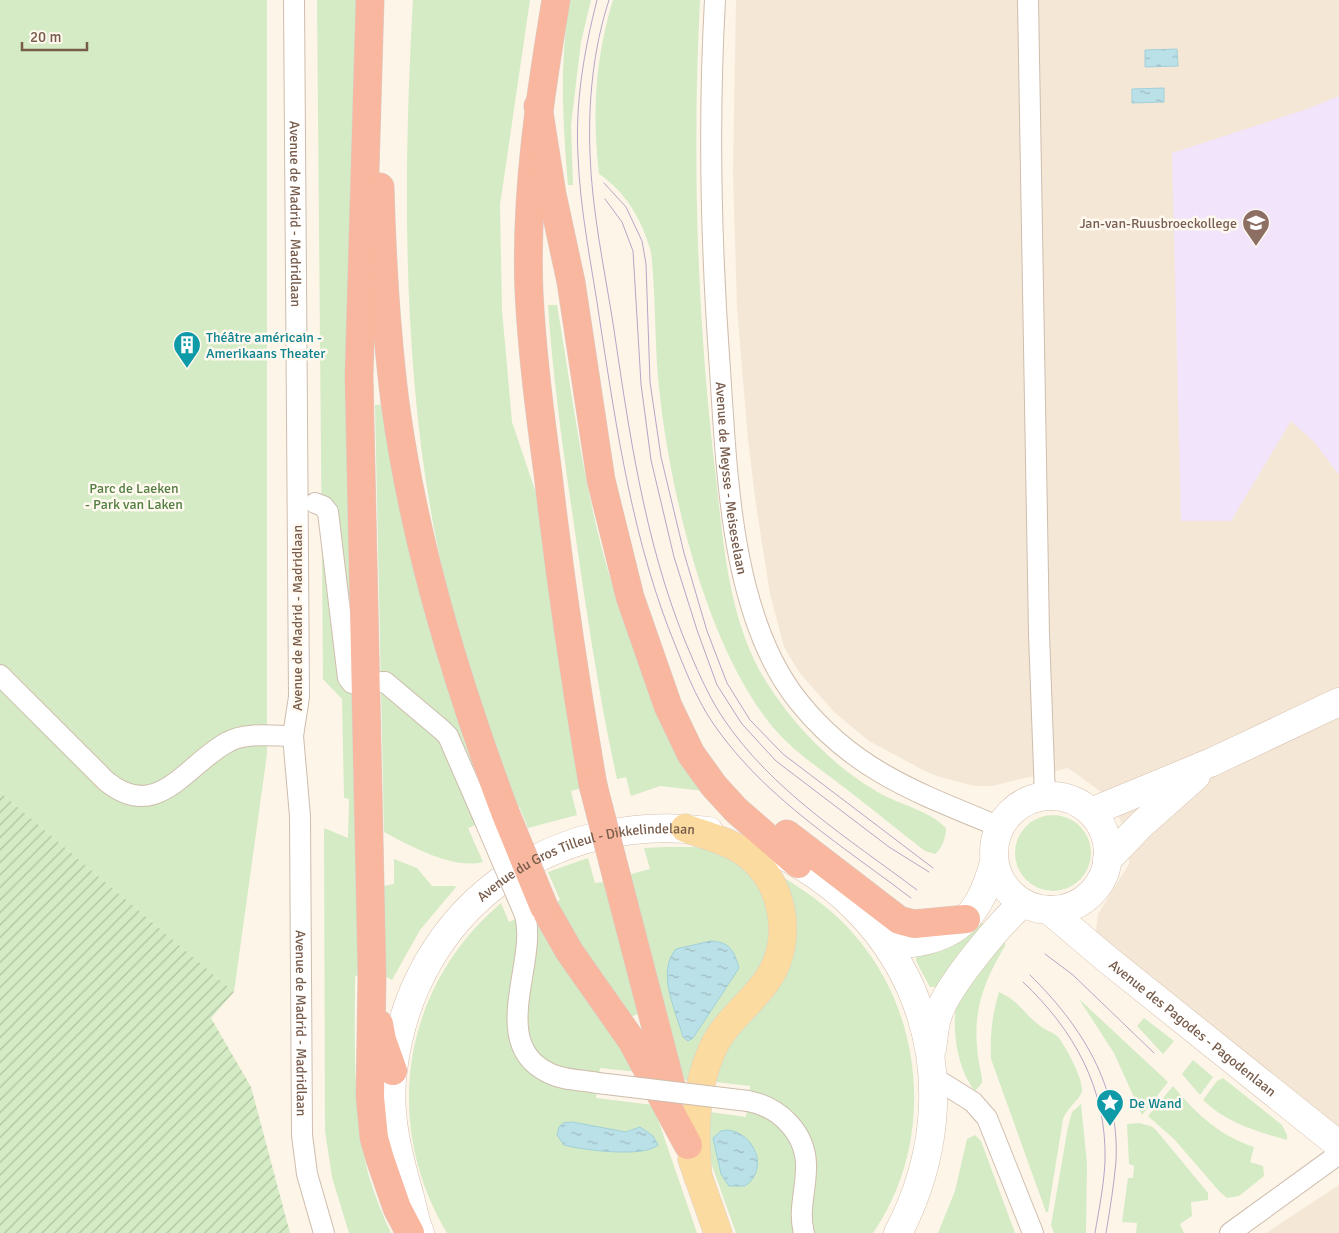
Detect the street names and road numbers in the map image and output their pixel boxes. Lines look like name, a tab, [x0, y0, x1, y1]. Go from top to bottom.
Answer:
street label: Avenue de Madrid - Madridlaan	[286, 121, 305, 307]
street label: Avenue de Meysse - Meiseselaan	[712, 381, 751, 576]
street label: Avenue de Madrid - Madridlaan	[289, 525, 306, 711]
street label: Avenue du Gros Tilleul - Dikkelindelaan	[473, 820, 696, 905]
street label: Avenue de Madrid - Madridlaan	[292, 930, 310, 1116]
street label: Avenue des Pagodes - Pagodenlaan	[1106, 956, 1280, 1100]

